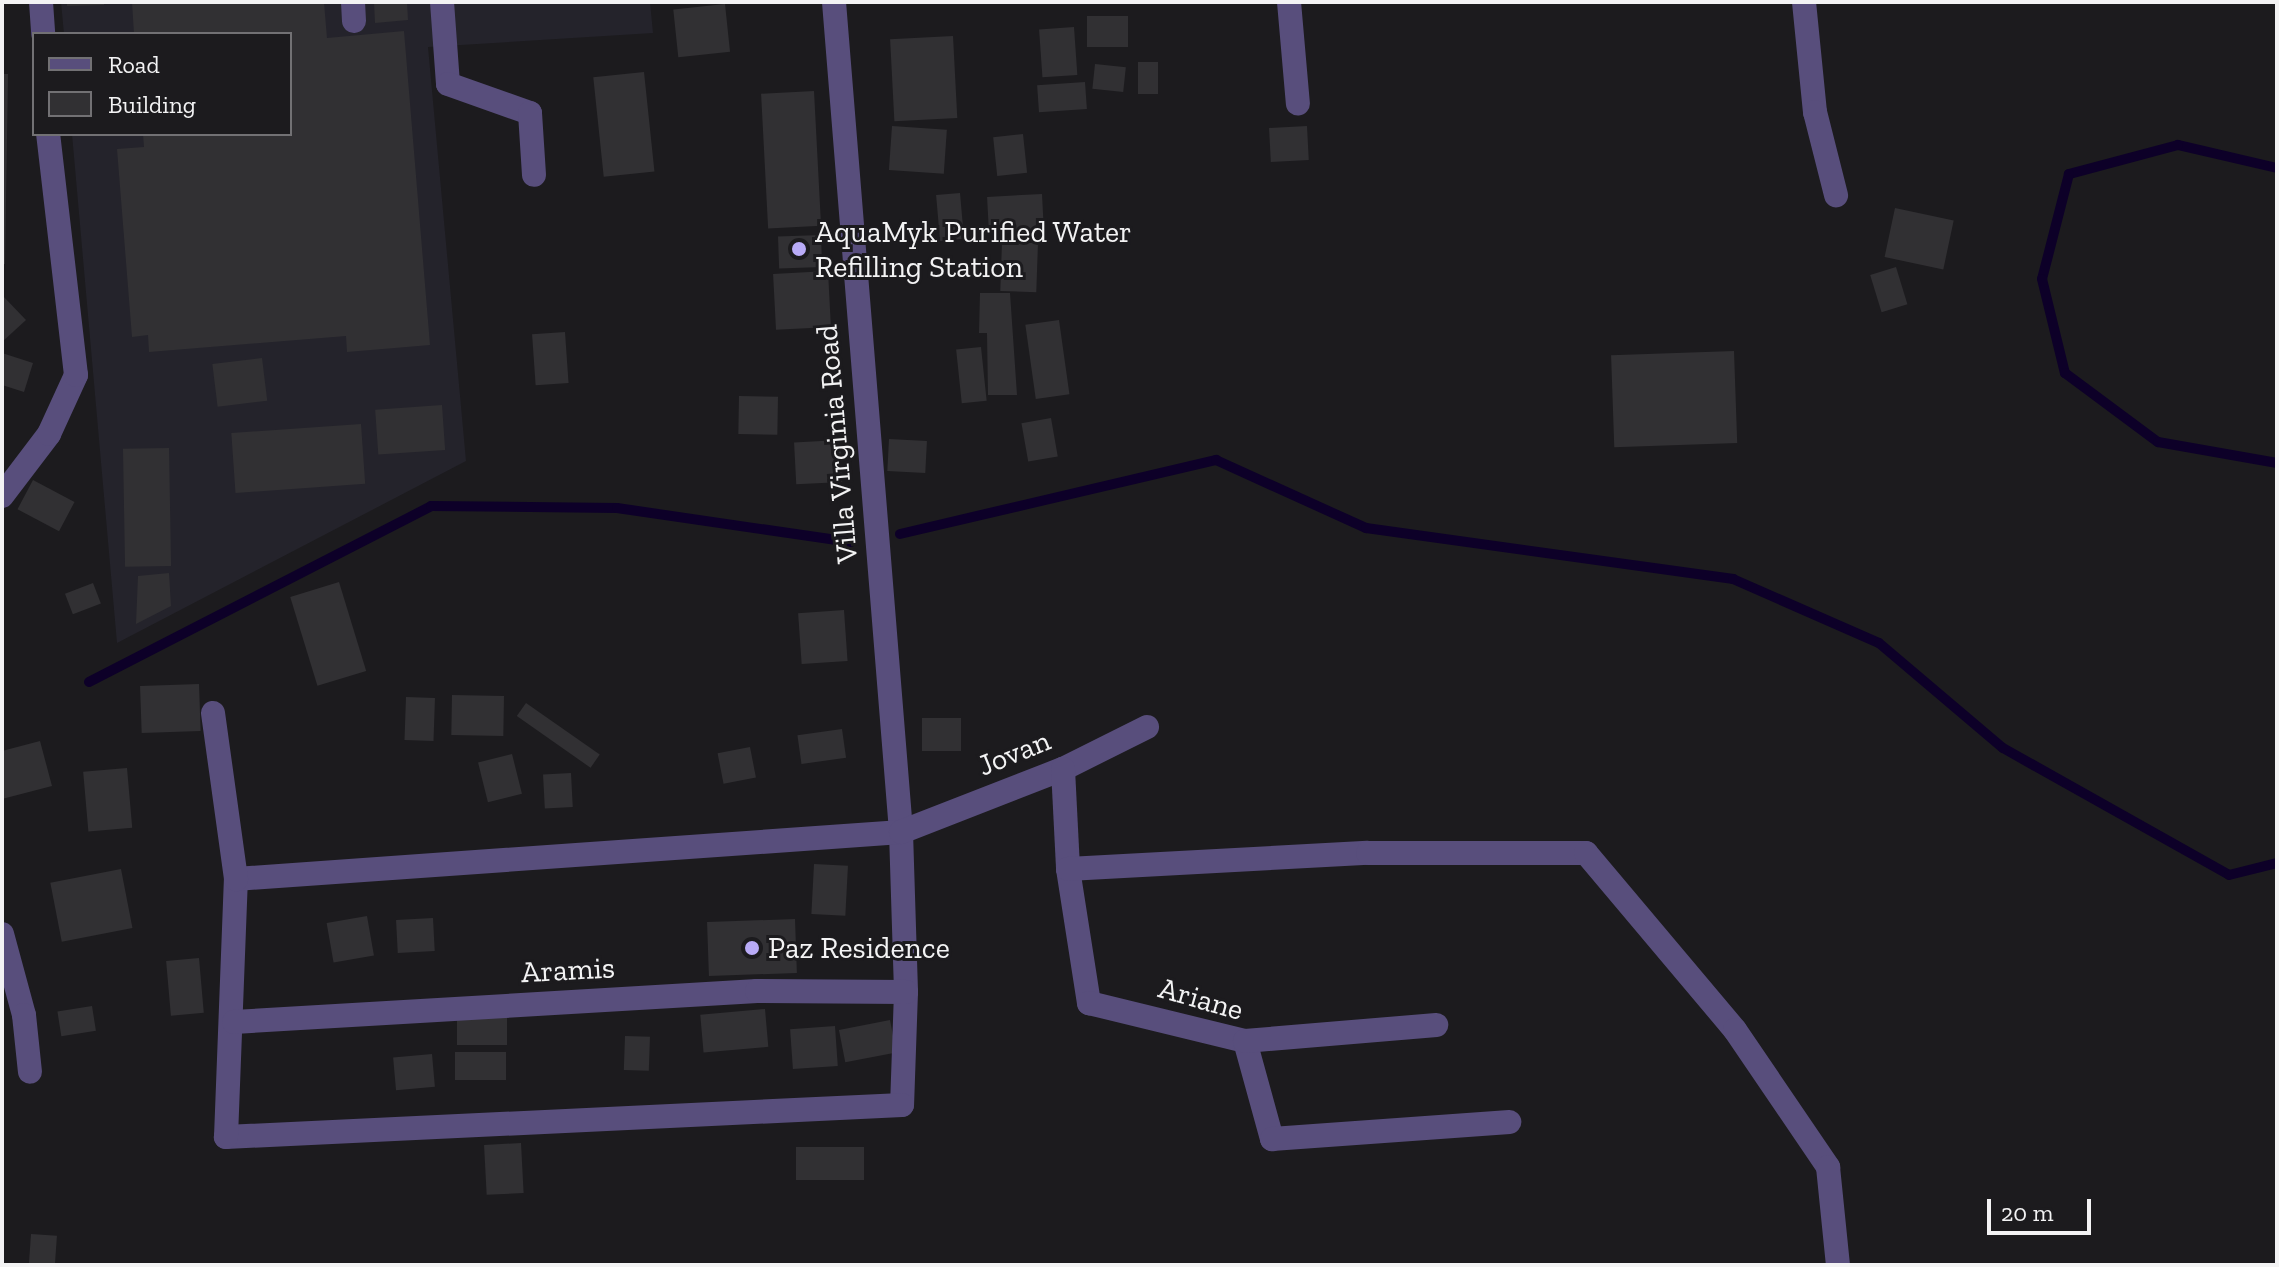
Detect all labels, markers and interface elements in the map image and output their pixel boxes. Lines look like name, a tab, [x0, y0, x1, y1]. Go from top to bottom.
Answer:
legend	[32, 32, 292, 136]
text: Road	[108, 50, 160, 79]
text: Building	[108, 90, 196, 119]
place label: AquaMyk Purified Water Refilling Station	[815, 214, 1133, 284]
marker: AquaMyk Purified Water Refilling Station	[790, 240, 808, 258]
street label: Villa Virginia Road	[809, 323, 865, 565]
street label: Jovan	[973, 722, 1055, 784]
place label: Paz Residence	[768, 930, 950, 966]
marker: Paz Residence	[743, 939, 761, 957]
street label: Aramis	[520, 950, 616, 990]
street label: Ariane	[1155, 970, 1247, 1028]
scale bar	[1991, 1183, 2095, 1233]
text: 20 m	[2001, 1198, 2053, 1227]

